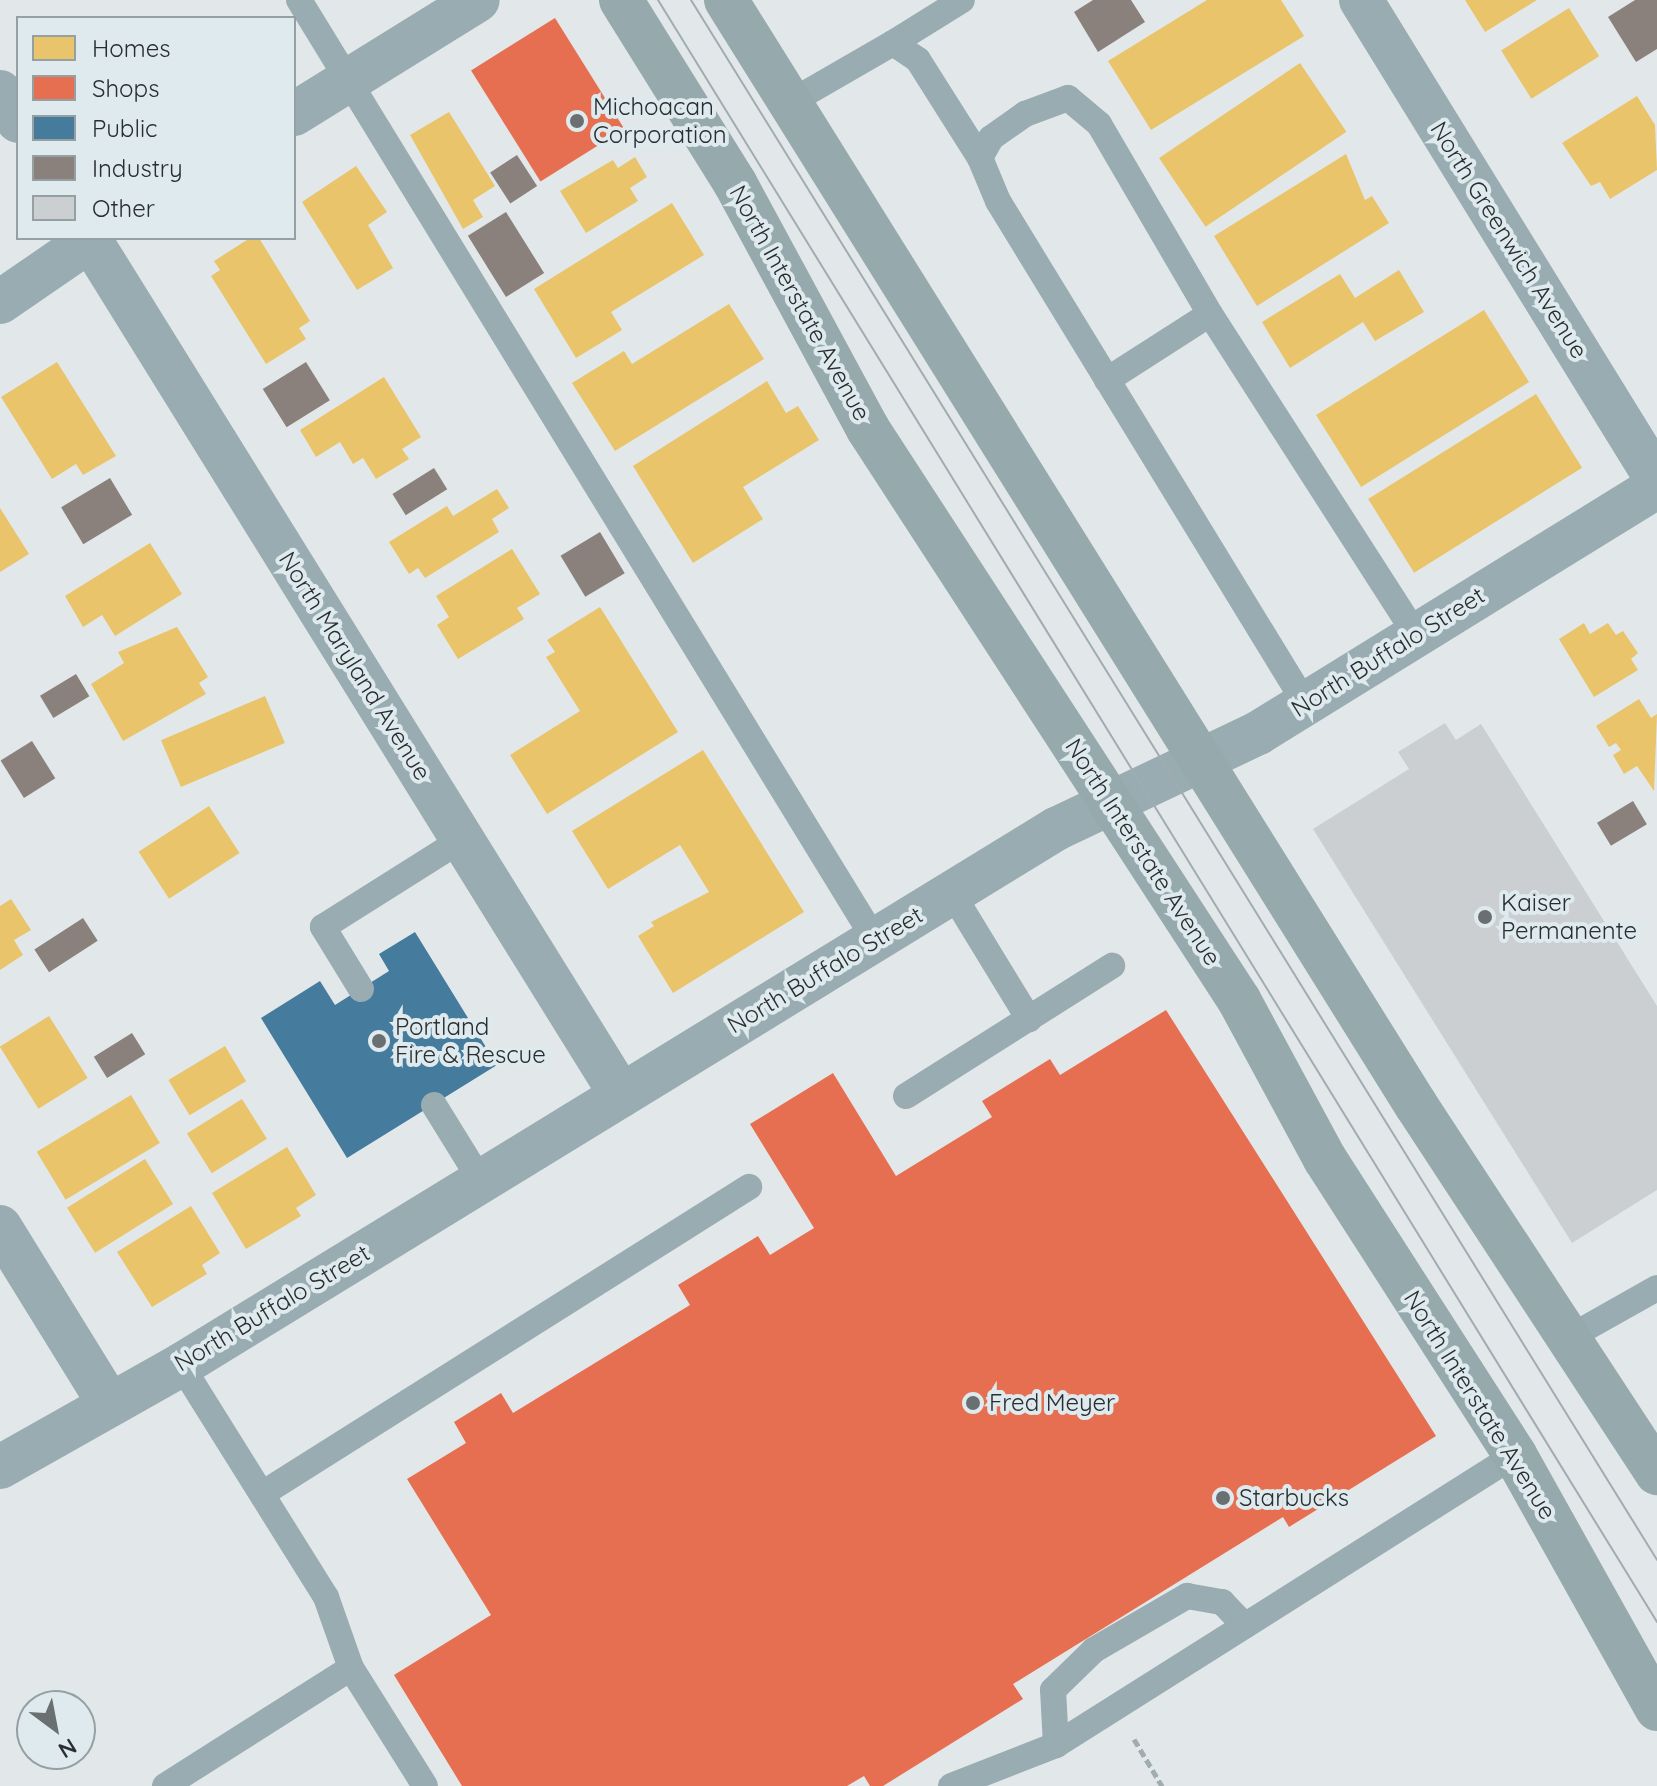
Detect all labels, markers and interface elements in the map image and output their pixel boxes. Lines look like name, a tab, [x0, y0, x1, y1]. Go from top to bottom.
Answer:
legend	[16, 16, 296, 240]
text: Homes	[92, 33, 170, 63]
text: Shops	[92, 73, 159, 103]
place label: Michoacan Corporation	[593, 93, 727, 149]
marker: Michoacan Corporation	[568, 112, 586, 130]
text: Public	[92, 113, 157, 143]
street label: North Greenwich Avenue	[1424, 116, 1594, 364]
text: Industry	[92, 153, 183, 183]
street label: North Interstate Avenue	[723, 180, 877, 426]
text: Other	[92, 193, 155, 223]
street label: North Maryland Avenue	[273, 546, 437, 786]
street label: North Buffalo Street	[1286, 581, 1490, 723]
street label: North Interstate Avenue	[1059, 733, 1227, 971]
place label: Kaiser Permanente	[1501, 889, 1637, 945]
street label: North Buffalo Street	[722, 900, 928, 1040]
marker: Kaiser Permanente	[1476, 908, 1494, 926]
place label: Portland Fire & Rescue	[395, 1013, 546, 1069]
marker: Portland Fire & Rescue	[370, 1032, 388, 1050]
street label: North Buffalo Street	[169, 1238, 375, 1378]
street label: North Interstate Avenue	[1398, 1285, 1562, 1525]
place label: Fred Meyer	[989, 1389, 1115, 1417]
marker: Fred Meyer	[964, 1394, 982, 1412]
place label: Starbucks	[1239, 1484, 1349, 1512]
marker: Starbucks	[1214, 1489, 1232, 1507]
north arrow	[16, 1690, 96, 1770]
text: N	[53, 1732, 82, 1765]

